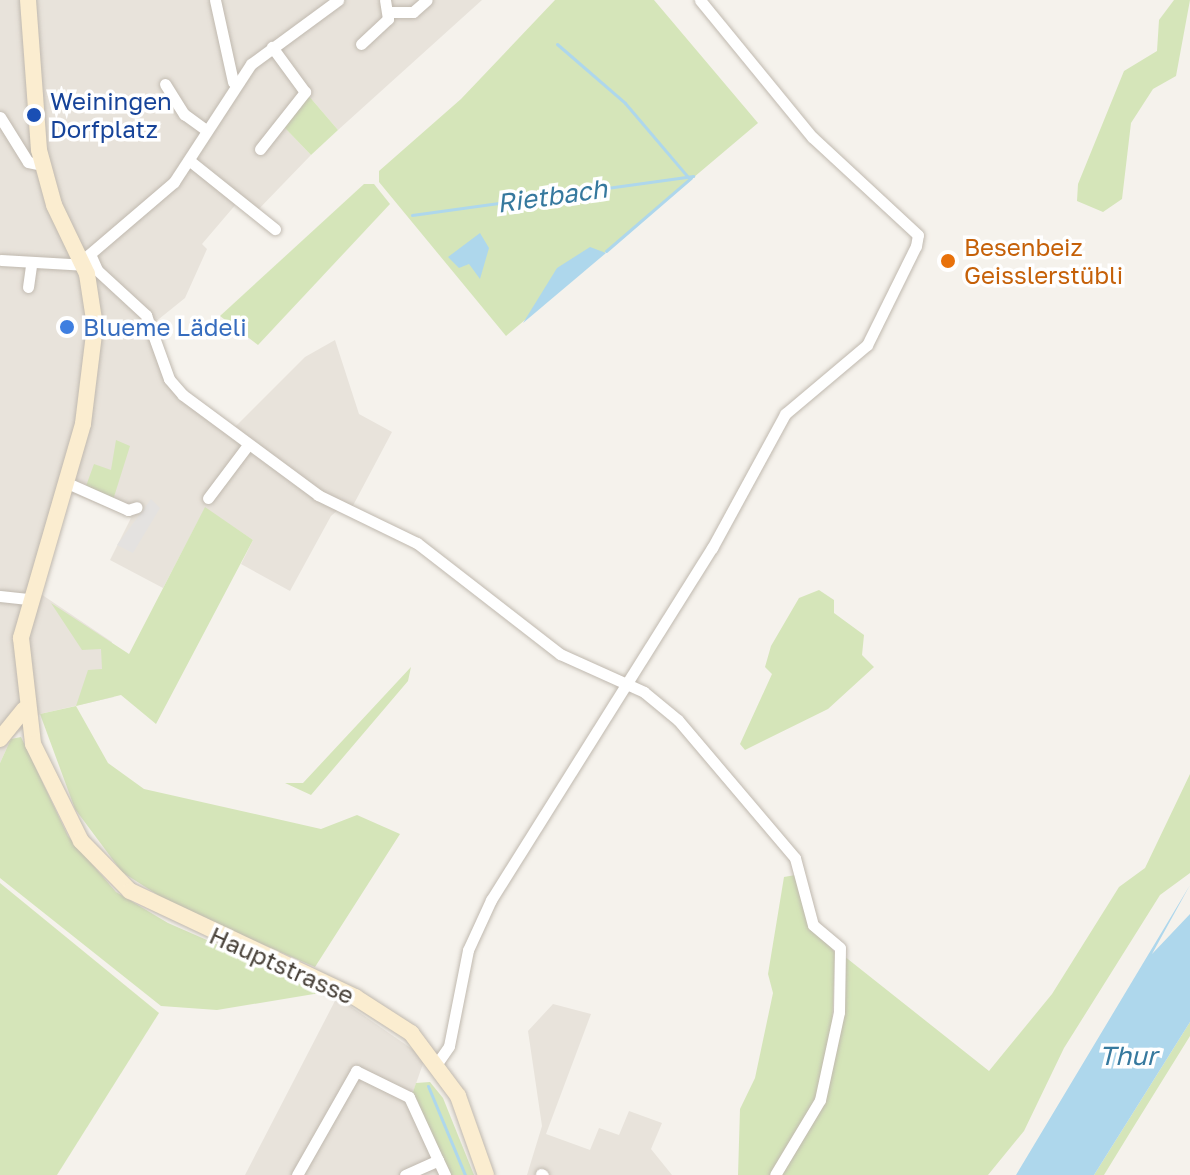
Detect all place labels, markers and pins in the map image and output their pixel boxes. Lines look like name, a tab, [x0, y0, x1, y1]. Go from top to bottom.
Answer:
place label: Weiningen Dorfplatz	[50, 87, 172, 143]
marker: Weiningen Dorfplatz	[25, 106, 43, 124]
place label: Besenbeiz Geisslerstübli	[964, 233, 1123, 289]
marker: Besenbeiz Geisslerstübli	[939, 252, 957, 270]
place label: Blueme Lädeli	[83, 313, 247, 341]
marker: Blueme Lädeli	[58, 318, 76, 336]

